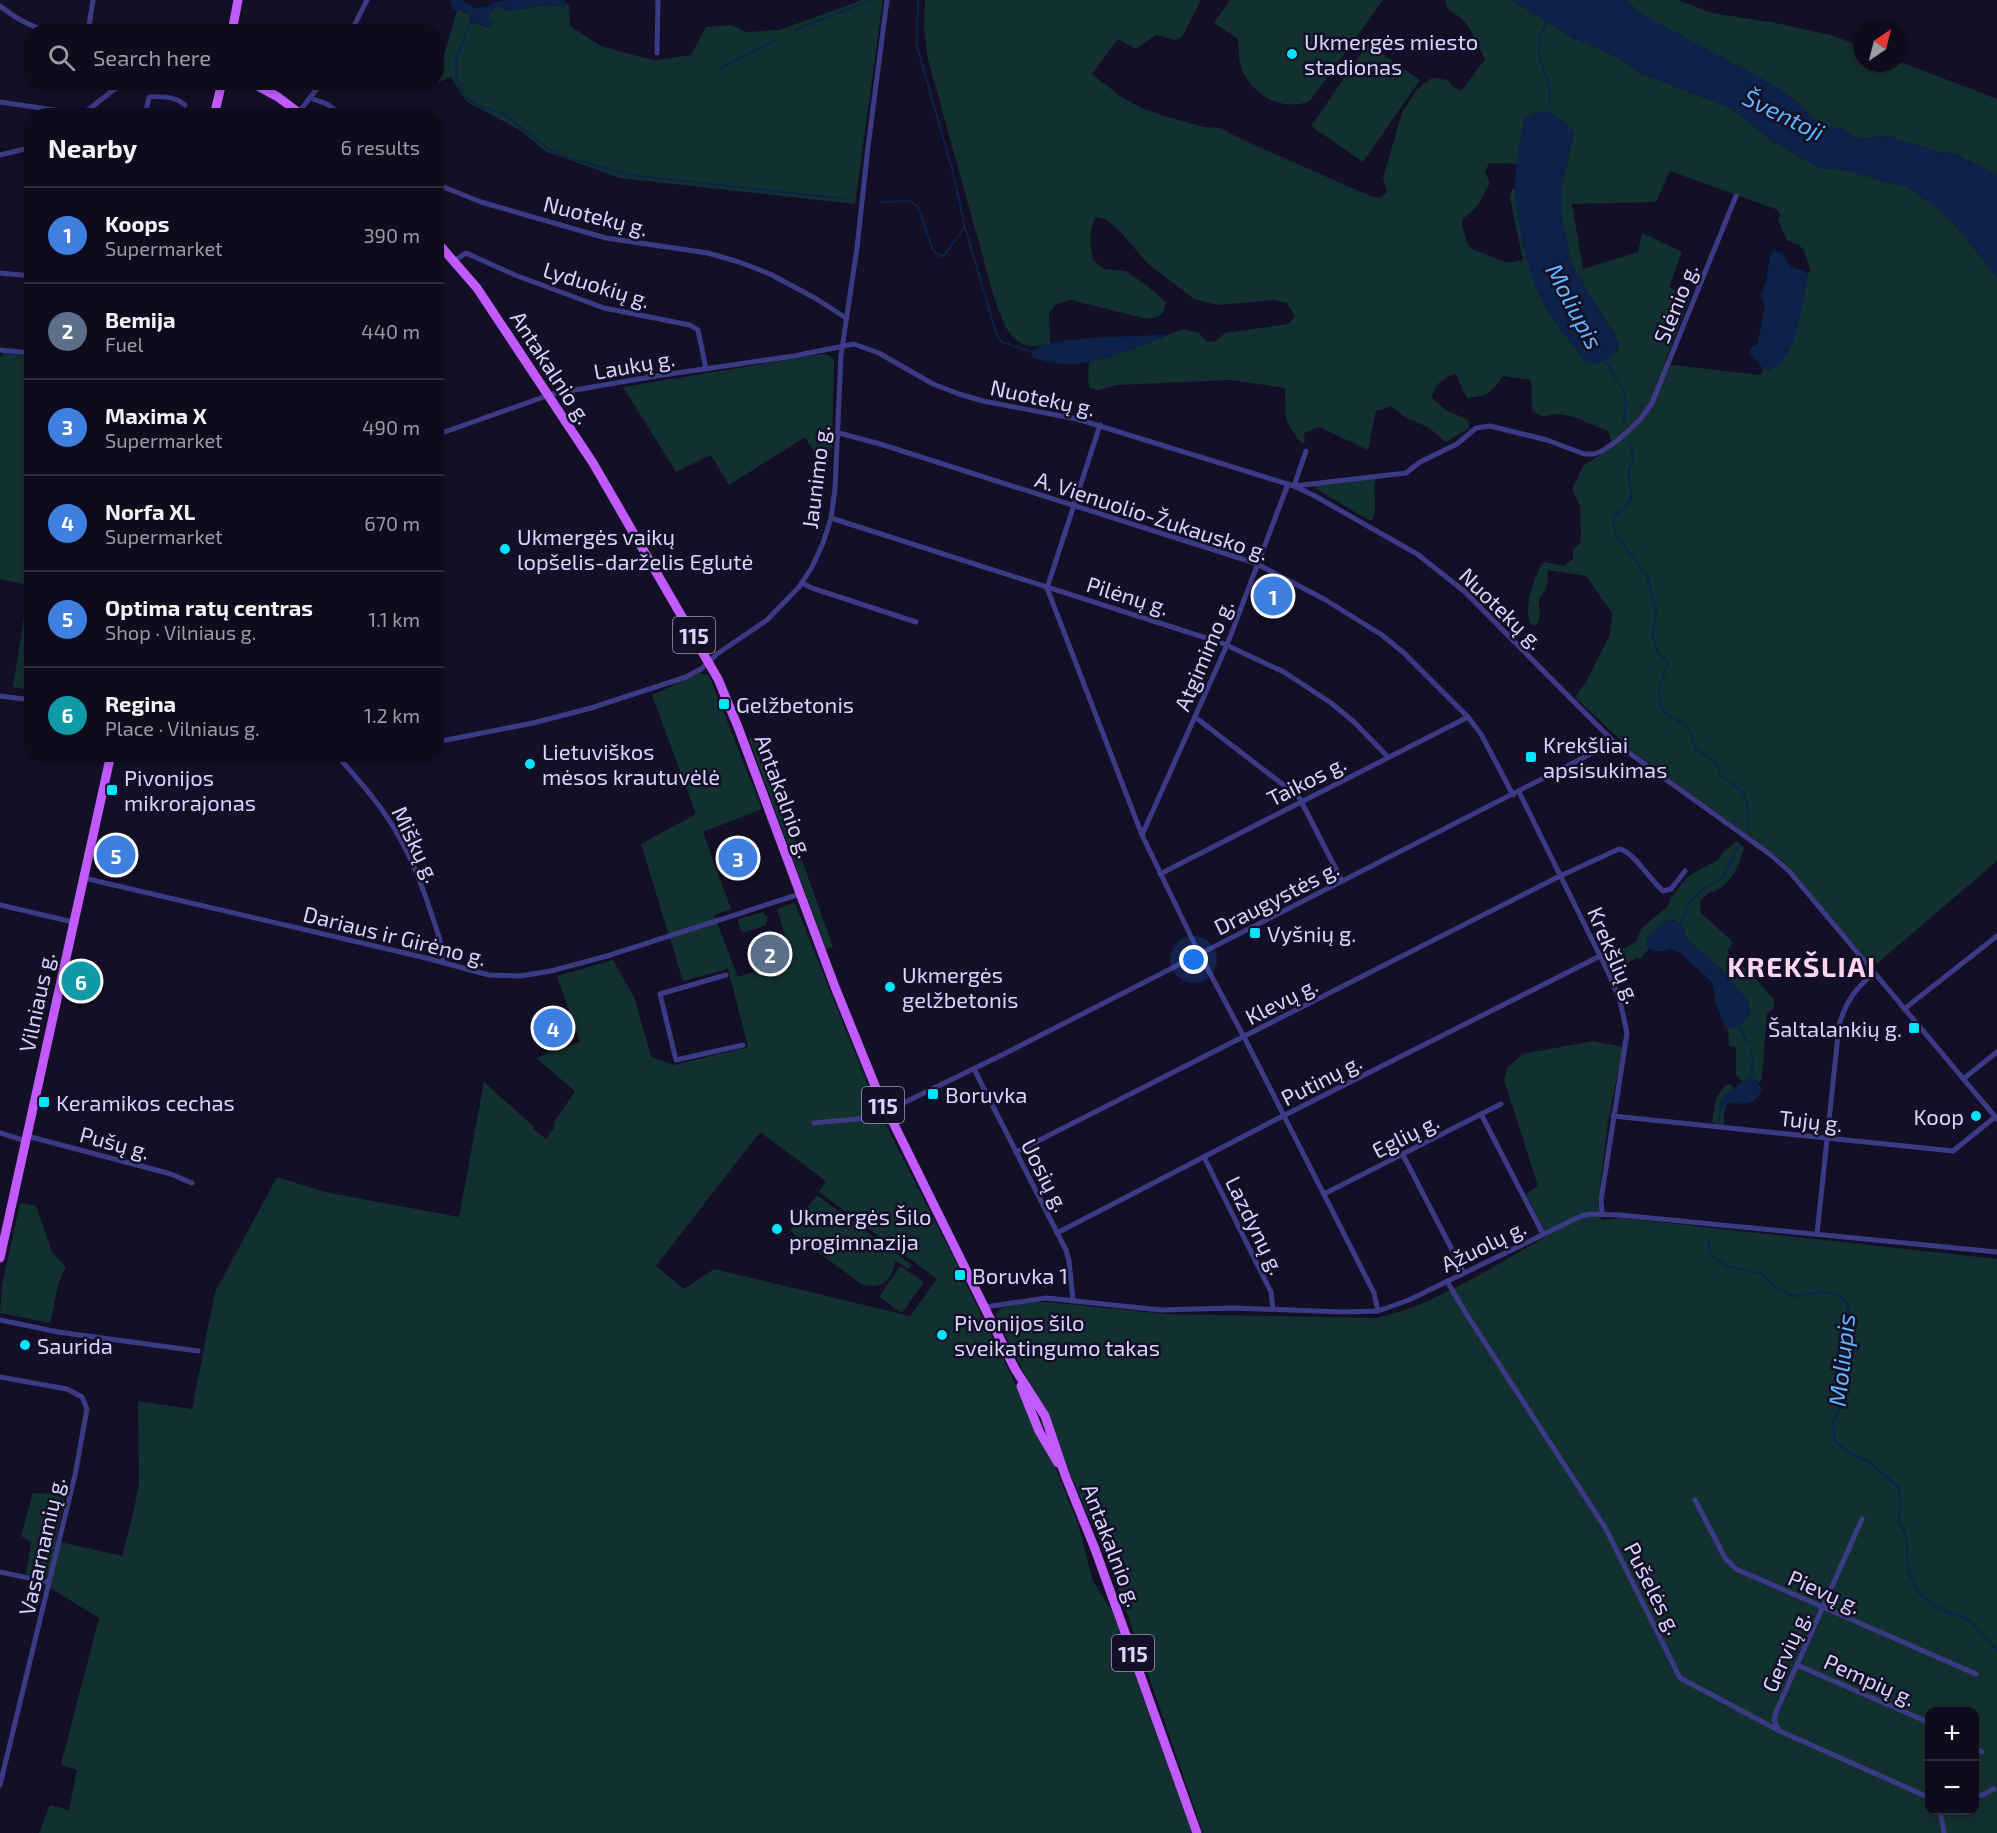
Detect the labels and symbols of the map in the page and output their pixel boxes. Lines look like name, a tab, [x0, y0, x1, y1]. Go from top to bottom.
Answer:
north arrow	[1853, 18, 1907, 72]
place label: Ukmergės miesto stadionas	[1304, 28, 1478, 79]
marker: Ukmergės miesto stadionas	[1285, 47, 1299, 61]
water label: Šventoji	[1738, 82, 1830, 146]
street label: Nuotekų g.	[541, 189, 651, 241]
street label: Lyduokių g.	[540, 255, 654, 313]
water label: Moliupis	[1540, 258, 1610, 354]
street label: Slėnio g.	[1647, 259, 1703, 347]
street label: Antakalnio g.	[506, 306, 598, 428]
street label: Laukų g.	[591, 344, 677, 384]
street label: Nuotekų g.	[988, 373, 1098, 421]
street label: Jaunimo g.	[796, 424, 834, 530]
street label: A. Vienuolio-Žukausko g.	[1032, 465, 1272, 565]
place label: Ukmergės vaikų lopšelis-darželis Eglutė	[517, 523, 753, 574]
marker: Ukmergės vaikų lopšelis-darželis Eglutė	[498, 542, 512, 556]
street label: Nuotekų g.	[1455, 562, 1549, 654]
street label: Pilėnų g.	[1084, 570, 1172, 620]
pin: 1	[1254, 574, 1292, 618]
street label: Atgimimo g.	[1168, 595, 1238, 715]
road number: 115	[673, 617, 715, 653]
place label: Gelžbetonis	[736, 691, 854, 717]
marker: Gelžbetonis	[717, 697, 731, 711]
street label: Antakalnio g.	[751, 731, 819, 861]
place label: Krekšliai apsisukimas	[1543, 731, 1667, 782]
place label: Lietuviškos mėsos krautuvėlė	[542, 738, 720, 789]
street label: Taikos g.	[1262, 749, 1350, 811]
marker: Krekšliai apsisukimas	[1524, 750, 1538, 764]
marker: Lietuviškos mėsos krautuvėlė	[523, 757, 537, 771]
place label: Pivonijos mikrorajonas	[124, 764, 256, 816]
marker: Pivonijos mikrorajonas	[105, 783, 119, 797]
street label: Miškų g.	[387, 801, 447, 887]
pin: 5	[96, 832, 136, 878]
pin: 3	[718, 836, 758, 880]
street label: Draugystės g.	[1209, 854, 1343, 940]
street label: Dariaus ir Girėno g.	[301, 900, 489, 970]
street label: Krekšlių g.	[1583, 903, 1647, 1007]
place label: Vyšnių g.	[1267, 920, 1356, 946]
marker: Vyšnių g.	[1248, 926, 1262, 940]
pin: 2	[750, 932, 790, 976]
your location	[1179, 945, 1208, 974]
district label: KREKŠLIAI	[1727, 949, 1877, 983]
street label: Vilniaus g.	[13, 950, 59, 1054]
pin: 6	[62, 958, 100, 1004]
place label: Ukmergės gelžbetonis	[902, 961, 1018, 1012]
street label: Klevų g.	[1240, 971, 1322, 1029]
marker: Ukmergės gelžbetonis	[883, 980, 897, 994]
pin: 4	[534, 1006, 572, 1050]
place label: Šaltalankių g.	[1768, 1015, 1902, 1041]
marker: Šaltalankių g.	[1907, 1021, 1921, 1035]
street label: Putinų g.	[1276, 1048, 1366, 1110]
place label: Boruvka	[945, 1081, 1027, 1107]
road number: 115	[862, 1087, 904, 1123]
marker: Boruvka	[926, 1087, 940, 1101]
place label: Keramikos cechas	[56, 1089, 235, 1115]
marker: Keramikos cechas	[37, 1095, 51, 1109]
place label: Koop	[1914, 1103, 1964, 1129]
street label: Tujų g.	[1778, 1104, 1844, 1137]
street label: Eglių g.	[1367, 1107, 1443, 1163]
marker: Koop	[1969, 1109, 1983, 1123]
street label: Pušų g.	[77, 1120, 153, 1164]
street label: Uosių g.	[1017, 1134, 1075, 1216]
street label: Lazdynų g.	[1221, 1171, 1291, 1279]
place label: Ukmergės Šilo progimnazija	[789, 1203, 932, 1255]
street label: Ąžuolų g.	[1436, 1213, 1530, 1277]
marker: Ukmergės Šilo progimnazija	[770, 1222, 784, 1236]
place label: Boruvka 1	[972, 1262, 1068, 1288]
marker: Boruvka 1	[953, 1268, 967, 1282]
place label: Pivonijos šilo sveikatingumo takas	[954, 1309, 1160, 1360]
water label: Moliupis	[1822, 1312, 1860, 1408]
marker: Pivonijos šilo sveikatingumo takas	[935, 1328, 949, 1342]
place label: Saurida	[37, 1332, 113, 1358]
marker: Saurida	[18, 1338, 32, 1352]
street label: Vasarnamių g.	[12, 1474, 70, 1618]
street label: Antakalnio g.	[1078, 1480, 1148, 1610]
street label: Pušelės g.	[1620, 1537, 1688, 1639]
street label: Pievų g.	[1785, 1564, 1865, 1618]
street label: Gervių g.	[1756, 1606, 1814, 1696]
road number: 115	[1112, 1635, 1154, 1671]
street label: Pempių g.	[1820, 1647, 1920, 1711]

